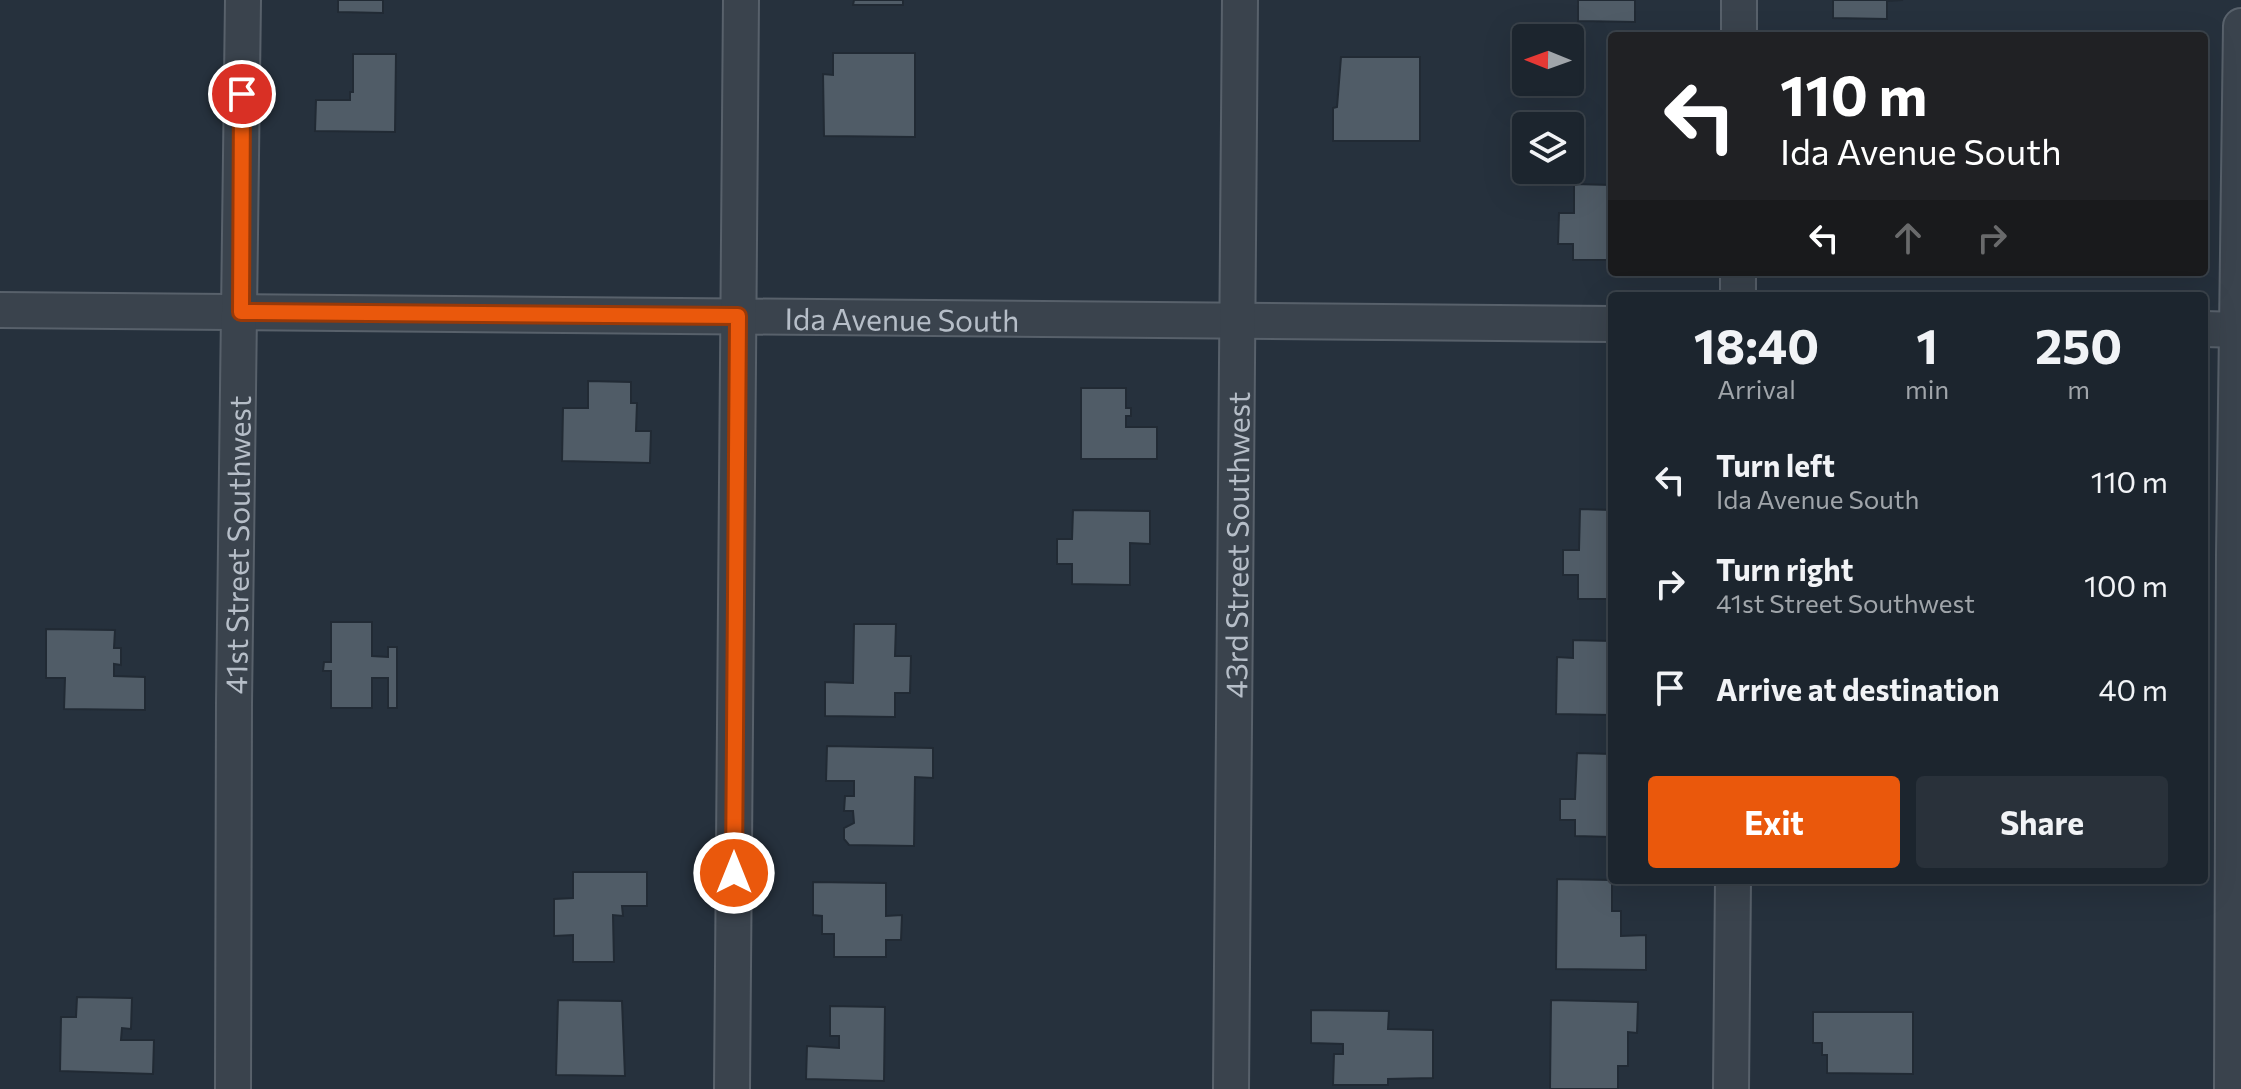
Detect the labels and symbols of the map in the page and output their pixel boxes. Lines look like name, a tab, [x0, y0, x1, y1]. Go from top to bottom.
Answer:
north arrow	[1512, 24, 1584, 96]
pin	[208, 60, 276, 128]
street label: Ida Avenue South	[784, 298, 1020, 337]
street label: 43rd Street Southwest	[1216, 391, 1255, 699]
street label: 41st Street Southwest	[216, 395, 256, 695]
position arrow	[692, 831, 776, 915]

